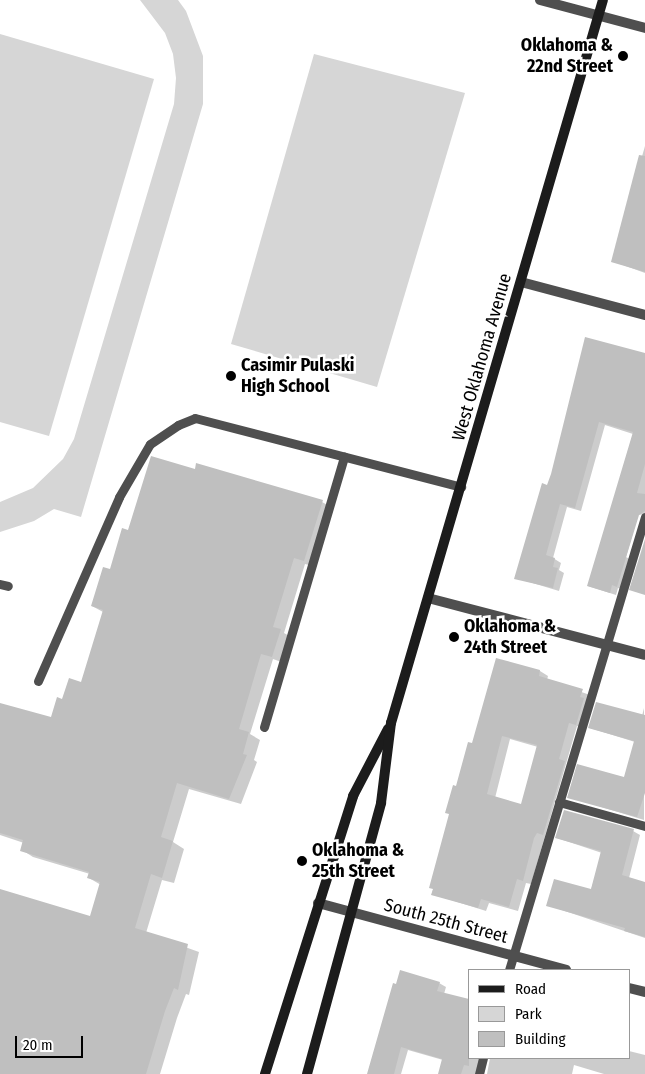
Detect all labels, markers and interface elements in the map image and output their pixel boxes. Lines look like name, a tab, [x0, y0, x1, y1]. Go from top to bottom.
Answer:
place label: Oklahoma & 22nd Street	[521, 35, 613, 78]
marker: Oklahoma & 22nd Street	[617, 50, 629, 62]
street label: West Oklahoma Avenue	[448, 271, 516, 443]
place label: Casimir Pulaski High School	[241, 355, 355, 398]
marker: Casimir Pulaski High School	[225, 370, 237, 382]
place label: Oklahoma & 24th Street	[464, 616, 556, 659]
marker: Oklahoma & 24th Street	[448, 631, 460, 643]
place label: Oklahoma & 25th Street	[312, 840, 404, 882]
marker: Oklahoma & 25th Street	[296, 855, 308, 867]
street label: South 25th Street	[382, 894, 510, 948]
legend	[468, 969, 630, 1059]
text: Road	[515, 980, 546, 998]
text: Park	[515, 1005, 542, 1023]
scale bar	[18, 1026, 85, 1058]
text: Building	[515, 1030, 566, 1048]
text: 20 m	[23, 1036, 53, 1054]

